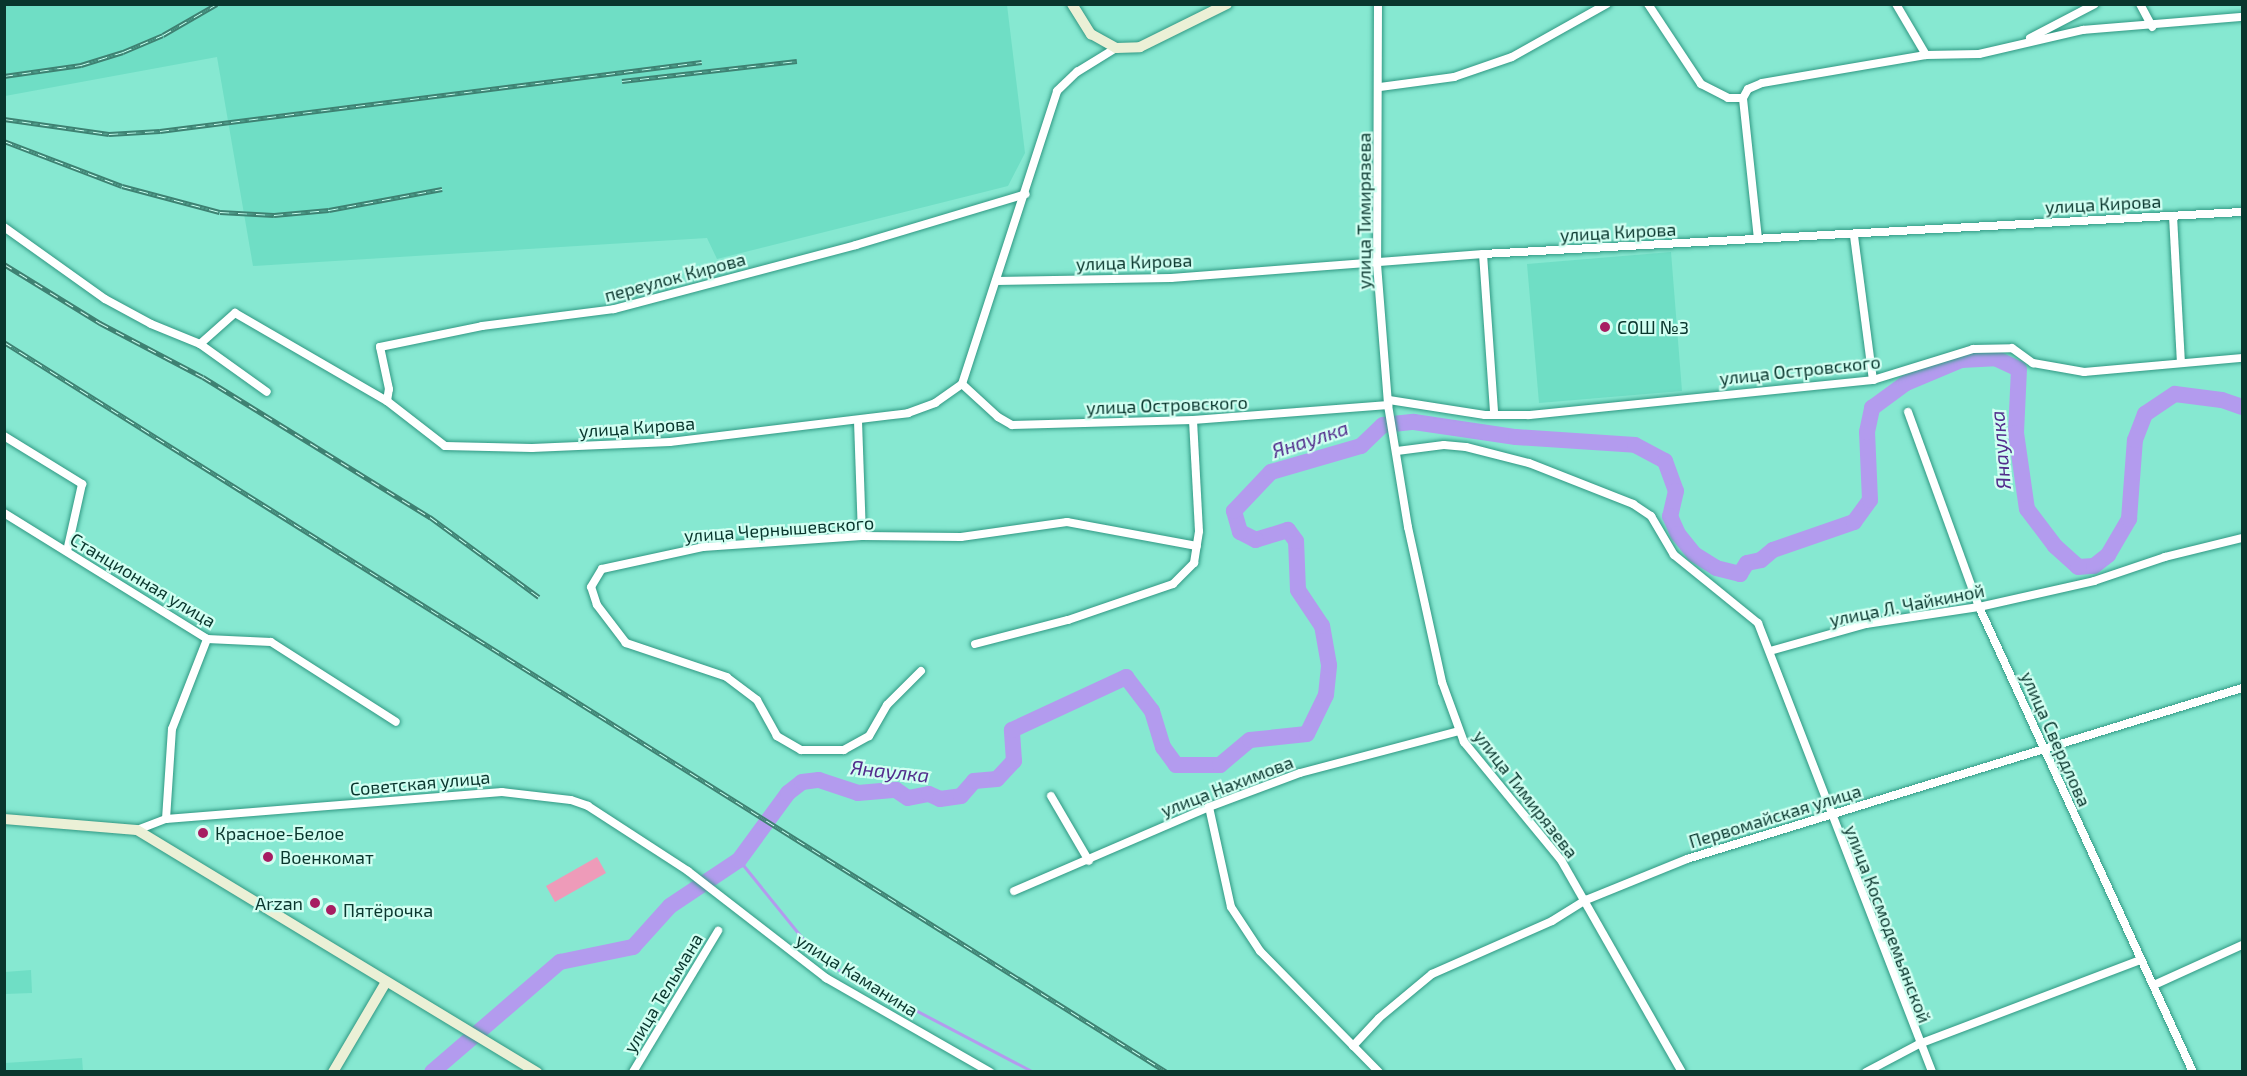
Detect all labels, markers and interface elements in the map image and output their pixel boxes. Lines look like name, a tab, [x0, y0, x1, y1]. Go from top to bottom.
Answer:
street label: улица Тимирязева	[1353, 133, 1375, 289]
street label: улица Кирова	[2044, 190, 2162, 218]
street label: улица Кирова	[1559, 218, 1677, 246]
street label: переулок Кирова	[602, 248, 748, 306]
street label: улица Кирова	[1075, 249, 1193, 275]
place label: СОШ №3	[1617, 316, 1689, 338]
marker: СОШ №3	[1598, 320, 1612, 334]
street label: улица Островского	[1718, 351, 1882, 389]
street label: улица Островского	[1086, 391, 1248, 419]
water label: Янаулка	[1985, 410, 2015, 490]
street label: улица Кирова	[578, 412, 696, 442]
water label: Янаулка	[1269, 415, 1351, 463]
street label: улица Чернышевского	[683, 512, 875, 546]
street label: Станционная улица	[66, 528, 220, 632]
street label: улица Л. Чайкиной	[1828, 579, 1986, 631]
street label: улица Свердлова	[2017, 668, 2095, 810]
street label: улица Тимирязева	[1469, 726, 1583, 862]
street label: улица Нахимова	[1158, 751, 1296, 821]
water label: Янаулка	[849, 755, 931, 787]
street label: Советская улица	[349, 766, 491, 800]
street label: Первомайская улица	[1686, 780, 1864, 852]
place label: Красное-Белое	[215, 822, 344, 844]
street label: улица Космодемьянской	[1840, 822, 1936, 1026]
marker: Красное-Белое	[196, 826, 210, 840]
place label: Военкомат	[280, 846, 374, 868]
marker: Военкомат	[261, 850, 275, 864]
place label: Arzan	[255, 892, 303, 914]
marker: Arzan	[308, 896, 322, 910]
place label: Пятёрочка	[343, 899, 433, 921]
marker: Пятёрочка	[324, 903, 338, 917]
street label: улица Тельмана	[619, 929, 707, 1057]
street label: улица Каманина	[792, 929, 922, 1021]

